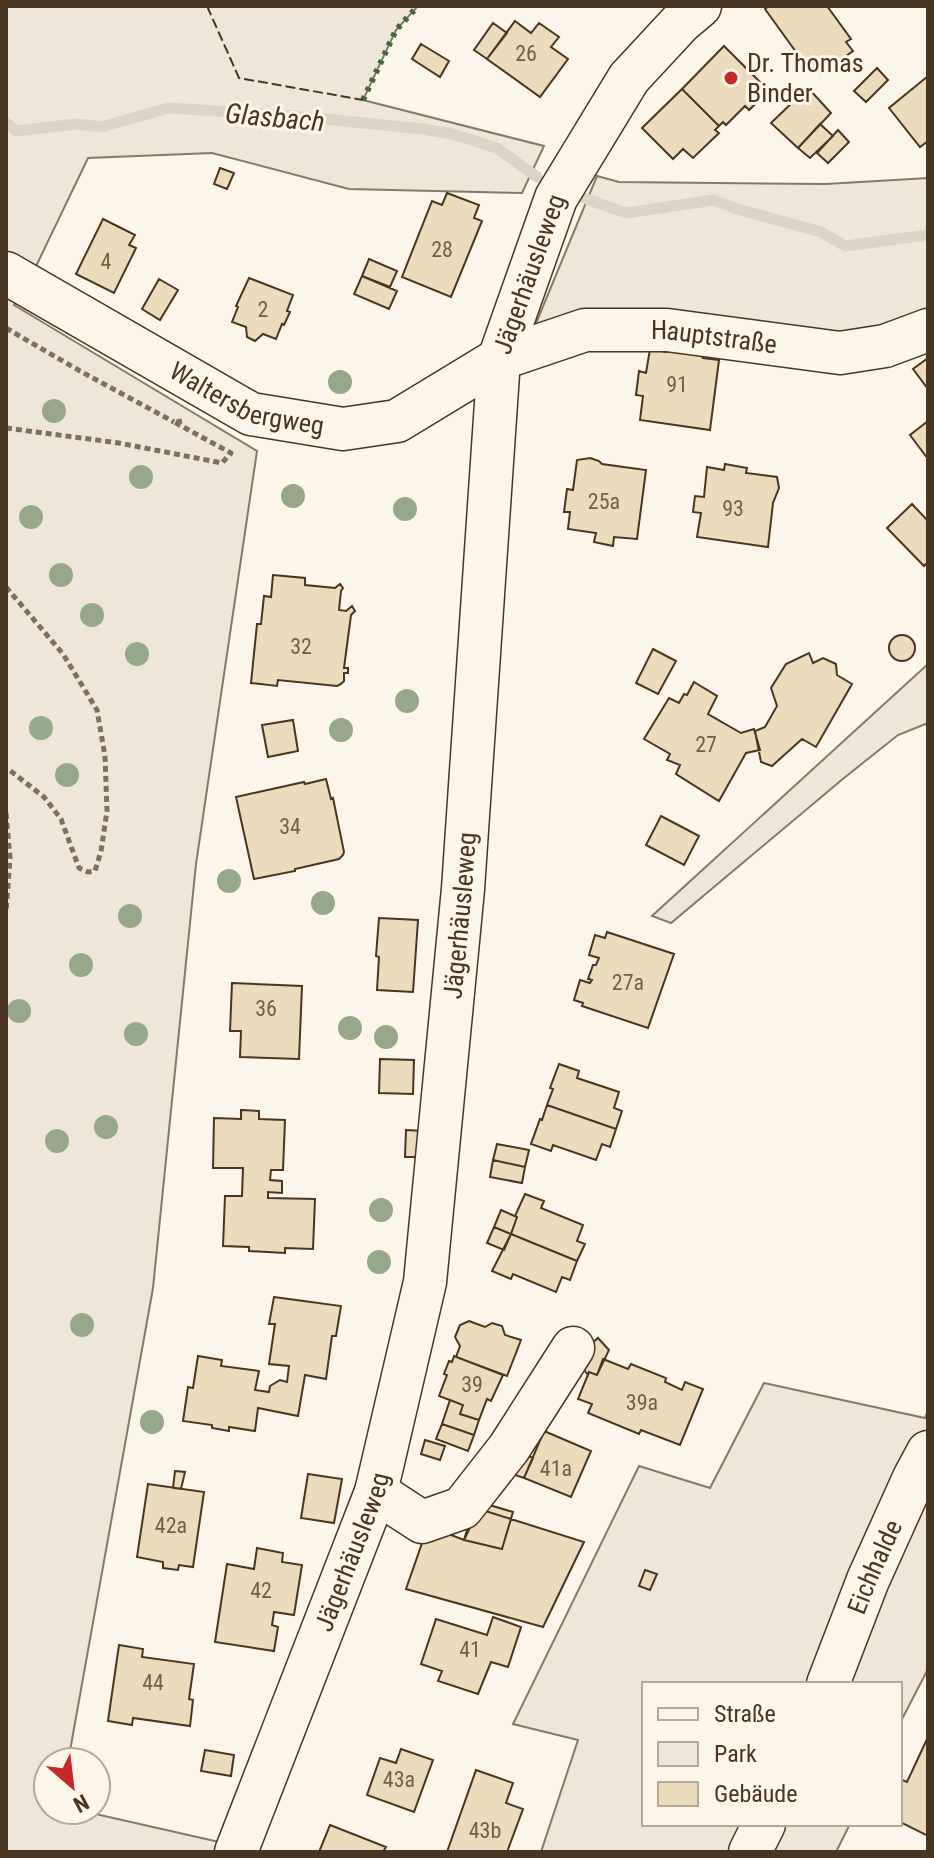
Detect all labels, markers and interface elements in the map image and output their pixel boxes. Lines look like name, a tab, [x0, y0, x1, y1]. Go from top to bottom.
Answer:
house number: 26	[515, 41, 537, 66]
place label: Dr. Thomas Binder	[747, 48, 864, 108]
marker: Dr. Thomas Binder	[722, 69, 740, 87]
water label: Glasbach	[224, 97, 326, 138]
street label: Jägerhäusleweg	[487, 190, 571, 358]
house number: 28	[431, 237, 453, 262]
house number: 4	[101, 249, 112, 274]
house number: 2	[258, 297, 268, 322]
street label: Hauptstraße	[651, 315, 779, 359]
street label: Waltersbergweg	[165, 356, 326, 441]
house number: 91	[666, 372, 688, 397]
house number: 25a	[588, 489, 620, 514]
house number: 93	[722, 496, 744, 521]
house number: 32	[290, 634, 312, 659]
house number: 27	[695, 732, 717, 757]
house number: 34	[279, 814, 301, 839]
street label: Jägerhäusleweg	[437, 831, 482, 1000]
house number: 27a	[612, 970, 644, 995]
house number: 36	[255, 996, 277, 1021]
house number: 39	[461, 1372, 483, 1397]
house number: 39a	[626, 1390, 658, 1415]
house number: 41a	[540, 1456, 572, 1481]
street label: Jägerhäusleweg	[308, 1470, 395, 1635]
house number: 42a	[155, 1513, 187, 1538]
street label: Eichhalde	[841, 1515, 908, 1618]
house number: 42	[250, 1578, 272, 1603]
house number: 41	[459, 1637, 481, 1662]
house number: 44	[142, 1670, 164, 1695]
legend	[642, 1682, 902, 1826]
text: Straße	[714, 1700, 776, 1728]
text: Park	[714, 1740, 757, 1768]
north arrow	[32, 1746, 112, 1826]
house number: 43a	[383, 1767, 415, 1792]
text: Gebäude	[714, 1780, 798, 1808]
text: N	[69, 1789, 93, 1817]
house number: 43b	[469, 1818, 501, 1843]

